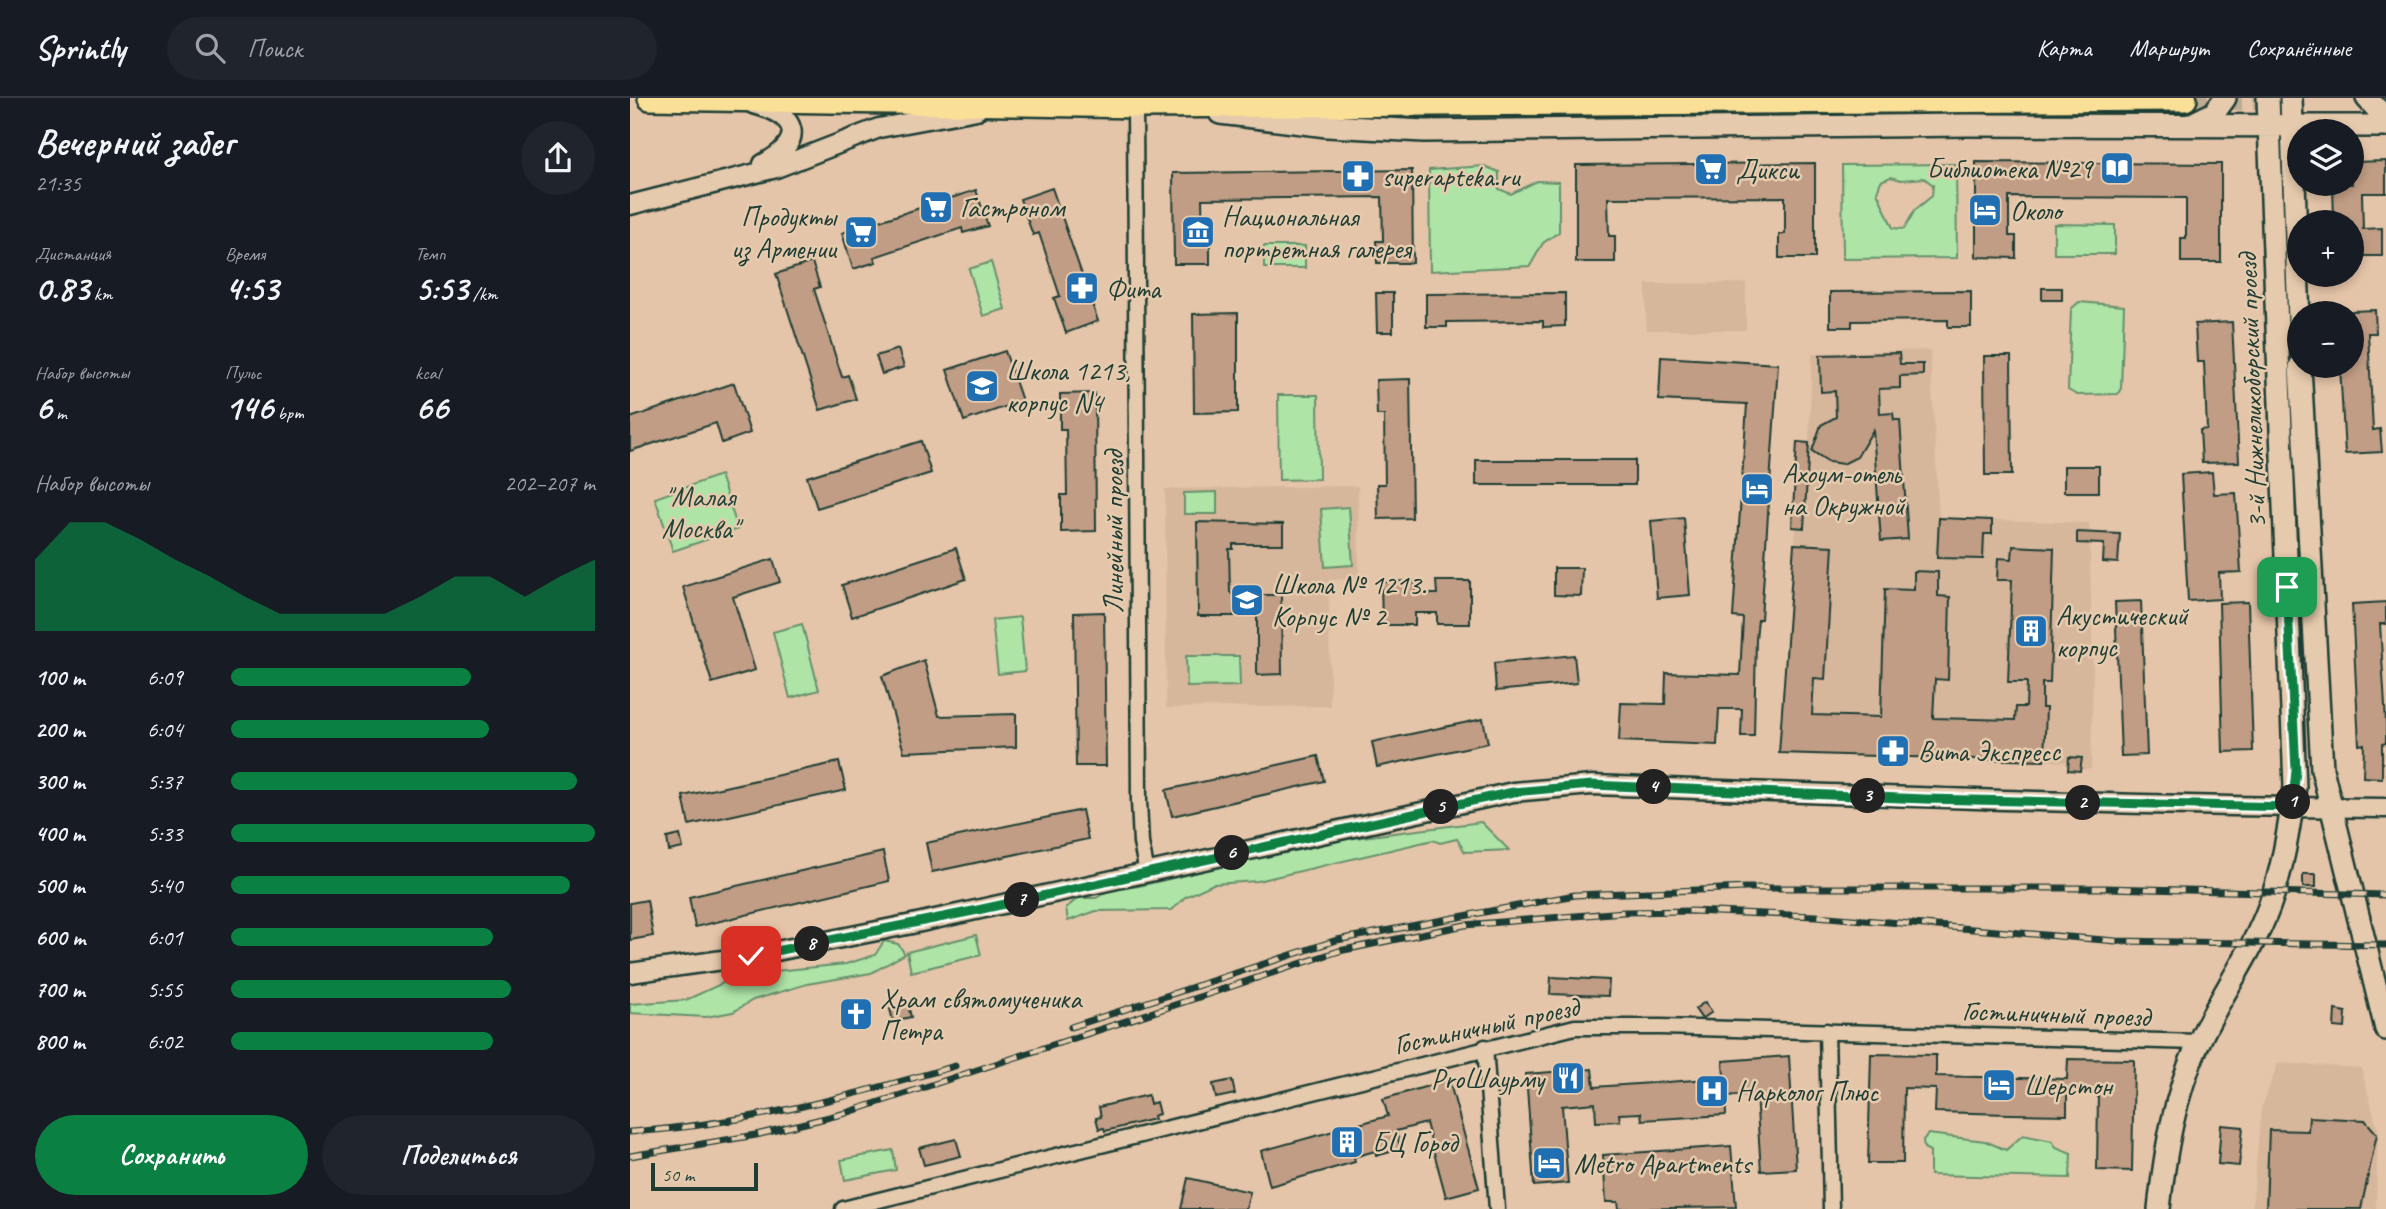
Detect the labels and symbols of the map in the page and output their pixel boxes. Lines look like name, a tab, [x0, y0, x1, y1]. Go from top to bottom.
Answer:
library icon: Библиотека №29	[2098, 149, 2136, 187]
supermarket icon: Дикси	[1692, 150, 1730, 188]
place label: Библиотека №29	[1927, 151, 2094, 186]
place label: Дикси	[1736, 152, 1800, 187]
pharmacy icon: superapteka.ru	[1339, 157, 1377, 195]
place label: superapteka.ru	[1382, 159, 1521, 194]
supermarket icon: Гастроном	[917, 188, 955, 226]
place label: Гастроном	[960, 190, 1067, 225]
hotel icon: Около	[1966, 191, 2004, 229]
place label: Около	[2010, 193, 2065, 228]
place label: Продукты из Армении	[731, 199, 838, 267]
place label: Национальная портретная галерея	[1222, 199, 1413, 266]
supermarket icon: Продукты из Армении	[842, 213, 880, 251]
museum icon: Национальная портретная галерея	[1179, 213, 1217, 251]
street label: 3-й Нижнелихоборский проезд	[2229, 250, 2274, 529]
pharmacy icon: Фита	[1063, 269, 1101, 307]
place label: Фита	[1106, 271, 1162, 306]
place label: Школа 1213, корпус N4	[1006, 353, 1131, 420]
school or university icon: Школа 1213, корпус N4	[963, 367, 1001, 405]
street label: Линейный проезд	[1096, 448, 1131, 613]
place label: Ахоум-отель на Окружной	[1782, 456, 1906, 523]
hotel icon: Ахоум-отель на Окружной	[1738, 470, 1776, 508]
park label: "Малая Москва"	[662, 479, 744, 546]
pin	[2257, 557, 2317, 617]
place label: Школа № 1213. Корпус № 2	[1272, 567, 1427, 634]
school or university icon: Школа № 1213. Корпус № 2	[1228, 581, 1266, 619]
place label: Акустический корпус	[2056, 598, 2189, 665]
building icon: Акустический корпус	[2012, 612, 2050, 650]
pharmacy icon: Вита Экспресс	[1874, 732, 1912, 770]
place label: Вита Экспресс	[1918, 734, 2062, 769]
pin: 4	[1636, 770, 1672, 804]
pin: 3	[1850, 778, 1886, 814]
pin: 1	[2276, 784, 2310, 820]
pin: 2	[2066, 786, 2100, 820]
pin: 5	[1424, 790, 1458, 824]
pin: 6	[1214, 836, 1250, 870]
pin: 7	[1004, 882, 1040, 918]
pin	[721, 926, 781, 986]
pin: 8	[794, 926, 830, 962]
place label: Храм святомученика Петра	[880, 981, 1083, 1048]
street label: Гостиничный проезд	[1390, 988, 1585, 1062]
street label: Гостиничный проезд	[1961, 993, 2154, 1034]
church icon: Храм святомученика Петра	[837, 995, 875, 1033]
restaurant icon: ProШаурму	[1549, 1059, 1587, 1097]
place label: ProШаурму	[1431, 1061, 1546, 1096]
hotel icon: Шерстон	[1980, 1066, 2018, 1104]
place label: Шерстон	[2024, 1068, 2114, 1103]
hospital icon: Нарколог Плюс	[1693, 1072, 1731, 1110]
place label: Нарколог Плюс	[1736, 1074, 1880, 1109]
building icon: БЦ Город	[1328, 1123, 1366, 1161]
place label: БЦ Город	[1372, 1125, 1460, 1160]
hotel icon: Metro Apartments	[1530, 1144, 1568, 1182]
place label: Metro Apartments	[1574, 1146, 1753, 1181]
scale bar	[651, 1160, 758, 1192]

